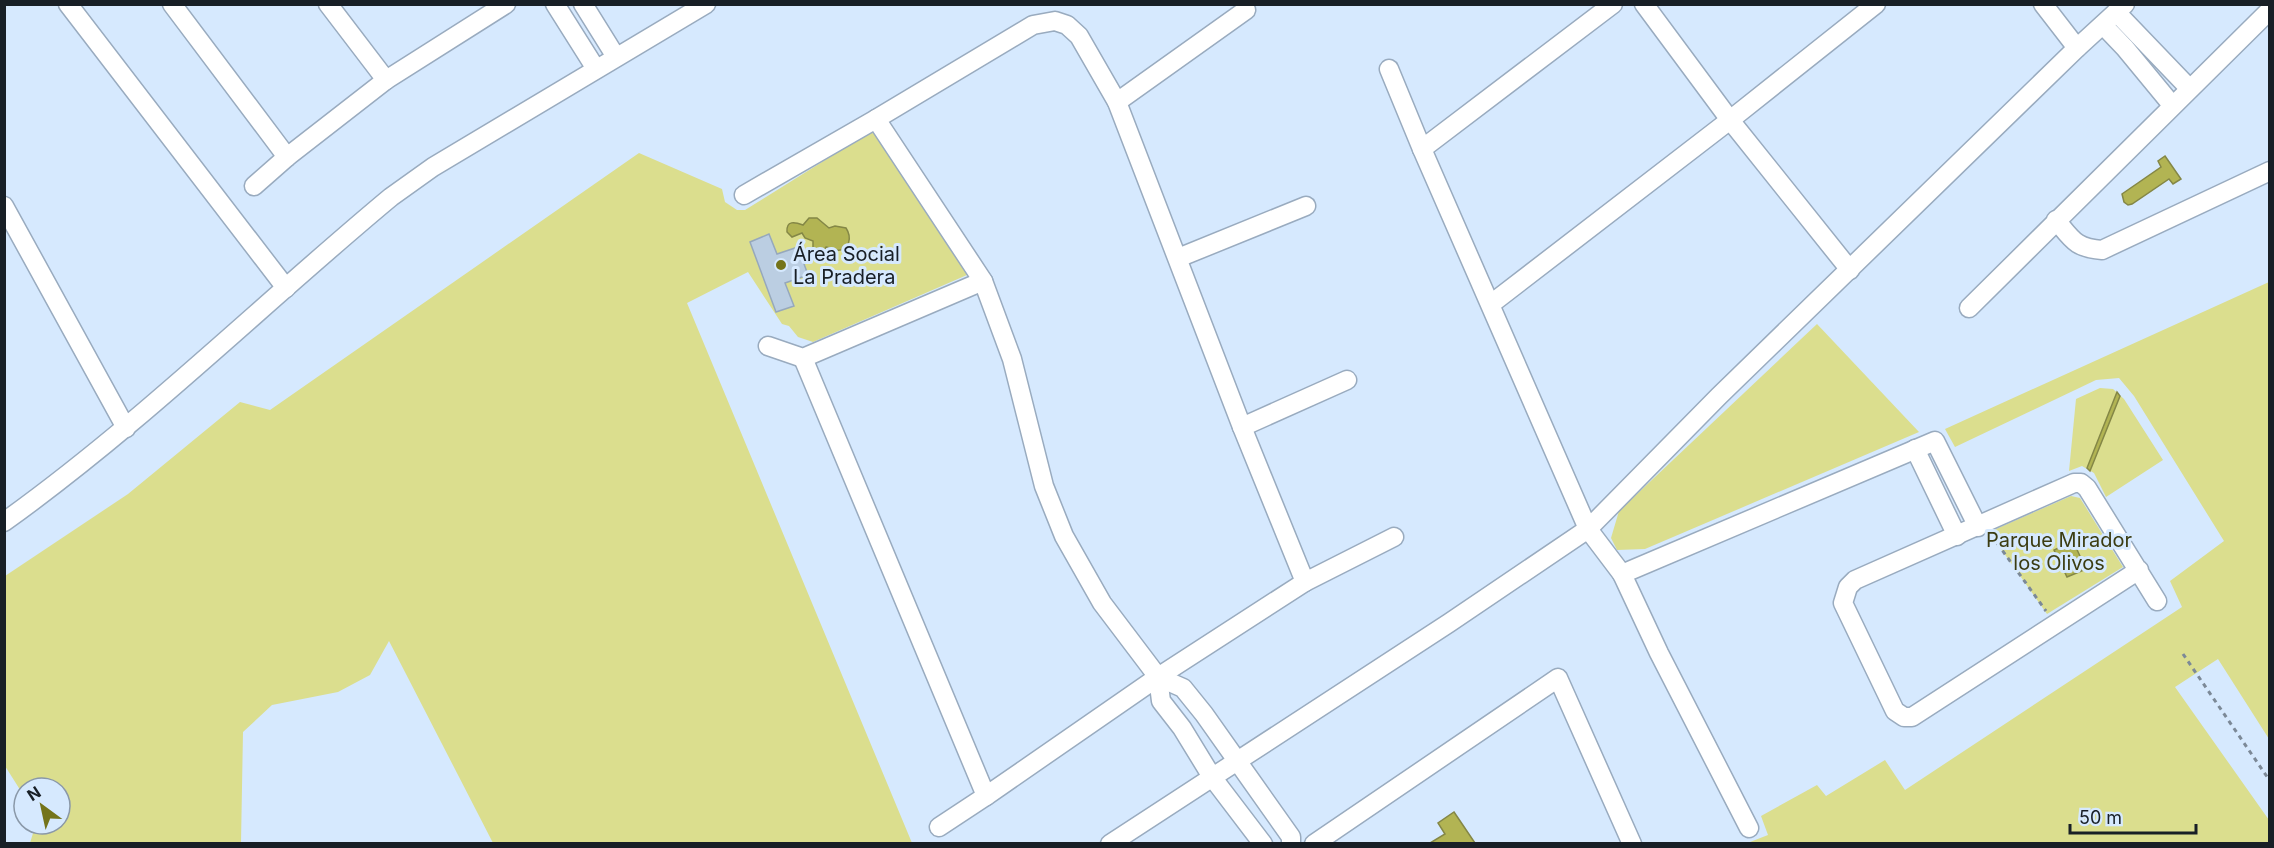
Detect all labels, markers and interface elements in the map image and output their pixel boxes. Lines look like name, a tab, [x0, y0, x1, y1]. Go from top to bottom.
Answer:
place label: Área Social La Pradera	[793, 241, 900, 289]
marker: Área Social La Pradera	[774, 258, 788, 272]
park label: Parque Mirador los Olivos	[1986, 528, 2132, 575]
north arrow	[12, 776, 72, 836]
text: N	[23, 782, 44, 805]
scale bar	[2070, 797, 2196, 835]
text: 50 m	[2079, 807, 2122, 828]

